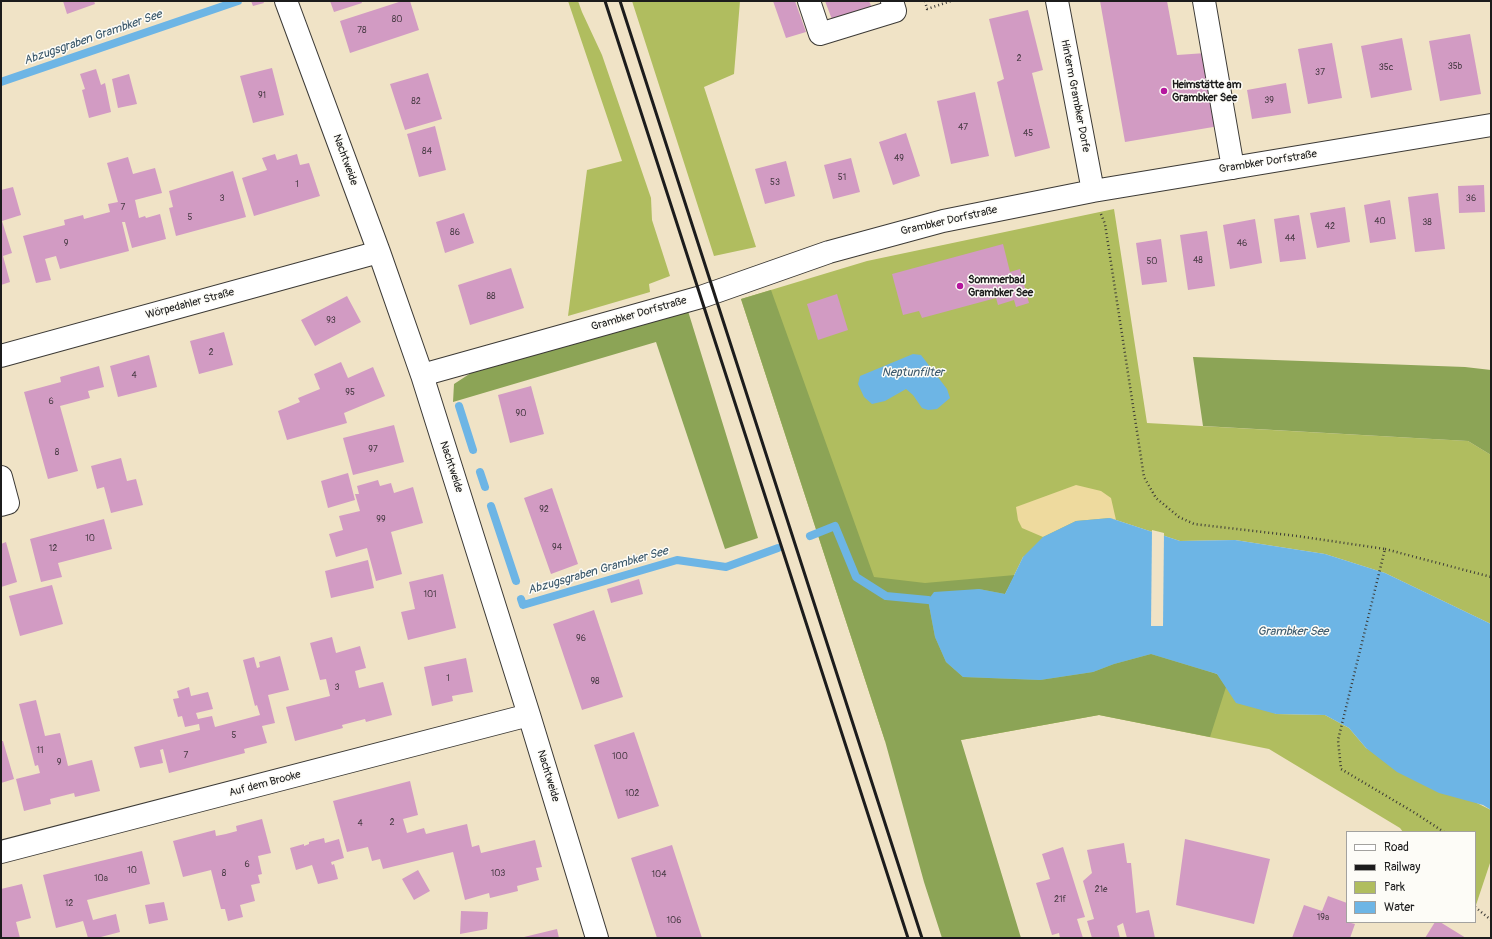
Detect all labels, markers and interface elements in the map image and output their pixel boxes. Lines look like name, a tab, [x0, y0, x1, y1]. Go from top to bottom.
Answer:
water label: Abzugsgraben Grambker See	[22, 8, 164, 68]
house number: 80	[392, 15, 402, 25]
house number: 78	[357, 26, 367, 36]
street label: Hinterm Grambker Dorfe	[1058, 38, 1092, 154]
house number: 2	[1016, 54, 1022, 64]
house number: 35b	[1448, 62, 1462, 72]
house number: 35c	[1379, 63, 1393, 73]
house number: 37	[1315, 68, 1325, 78]
place label: Heimstätte am Grambker See	[1172, 78, 1241, 104]
marker: Heimstätte am Grambker See	[1159, 86, 1169, 96]
house number: 91	[258, 91, 266, 101]
house number: 39	[1264, 96, 1274, 106]
house number: 82	[411, 97, 421, 107]
house number: 47	[958, 123, 968, 133]
house number: 45	[1023, 129, 1033, 139]
street label: Nachtweide	[330, 133, 360, 187]
house number: 84	[422, 147, 432, 157]
street label: Grambker Dorfstraße	[1218, 148, 1318, 176]
house number: 49	[894, 154, 904, 164]
house number: 51	[838, 173, 846, 183]
house number: 53	[770, 178, 780, 188]
house number: 1	[295, 180, 299, 190]
house number: 3	[219, 194, 225, 204]
house number: 36	[1466, 194, 1476, 204]
house number: 7	[121, 203, 125, 213]
street label: Grambker Dorfstraße	[899, 203, 999, 239]
house number: 5	[188, 213, 192, 223]
house number: 40	[1374, 217, 1386, 227]
house number: 38	[1422, 218, 1432, 228]
house number: 42	[1325, 222, 1335, 232]
house number: 86	[450, 228, 460, 238]
house number: 44	[1285, 234, 1295, 244]
house number: 9	[64, 239, 68, 249]
house number: 46	[1237, 239, 1247, 249]
house number: 48	[1193, 256, 1203, 266]
house number: 50	[1146, 257, 1158, 267]
place label: Sommerbad Grambker See	[968, 273, 1033, 299]
marker: Sommerbad Grambker See	[955, 281, 965, 291]
street label: Wörpedahler Straße	[144, 286, 236, 322]
house number: 88	[486, 292, 496, 302]
street label: Grambker Dorfstraße	[590, 294, 688, 334]
house number: 93	[326, 316, 336, 326]
house number: 2	[208, 348, 214, 358]
water label: Neptunfilter	[882, 366, 944, 380]
house number: 4	[131, 371, 137, 381]
house number: 95	[345, 388, 355, 398]
house number: 6	[48, 397, 54, 407]
house number: 90	[516, 409, 526, 419]
street label: Nachtweide	[436, 440, 466, 494]
house number: 97	[368, 445, 378, 455]
house number: 8	[55, 448, 59, 458]
house number: 92	[539, 505, 549, 515]
house number: 99	[376, 515, 386, 525]
house number: 10	[85, 534, 95, 544]
house number: 94	[552, 543, 562, 553]
house number: 12	[49, 544, 57, 554]
water label: Abzugsgraben Grambker See	[526, 544, 670, 598]
house number: 101	[423, 590, 437, 600]
water label: Grambker See	[1257, 625, 1329, 639]
house number: 96	[576, 634, 586, 644]
house number: 1	[446, 674, 450, 684]
house number: 98	[590, 677, 600, 687]
house number: 3	[334, 683, 340, 693]
house number: 5	[232, 731, 236, 741]
house number: 11	[36, 746, 44, 756]
street label: Nachtweide	[534, 749, 562, 803]
house number: 7	[184, 751, 188, 761]
house number: 100	[612, 752, 628, 762]
house number: 9	[57, 758, 61, 768]
street label: Auf dem Brooke	[228, 768, 302, 800]
house number: 102	[625, 789, 639, 799]
house number: 2	[389, 818, 395, 828]
house number: 4	[357, 819, 363, 829]
legend	[1346, 831, 1476, 923]
text: Road	[1384, 840, 1409, 855]
house number: 6	[244, 860, 250, 870]
text: Railway	[1384, 860, 1420, 875]
house number: 10	[127, 866, 137, 876]
house number: 8	[222, 869, 226, 879]
house number: 103	[491, 869, 505, 879]
house number: 104	[652, 870, 666, 880]
house number: 10a	[94, 874, 108, 884]
text: Park	[1384, 880, 1405, 895]
house number: 21e	[1095, 885, 1107, 895]
house number: 21f	[1054, 895, 1066, 905]
house number: 12	[65, 899, 73, 909]
text: Water	[1384, 900, 1415, 915]
house number: 19a	[1317, 913, 1329, 923]
house number: 106	[667, 916, 681, 926]

